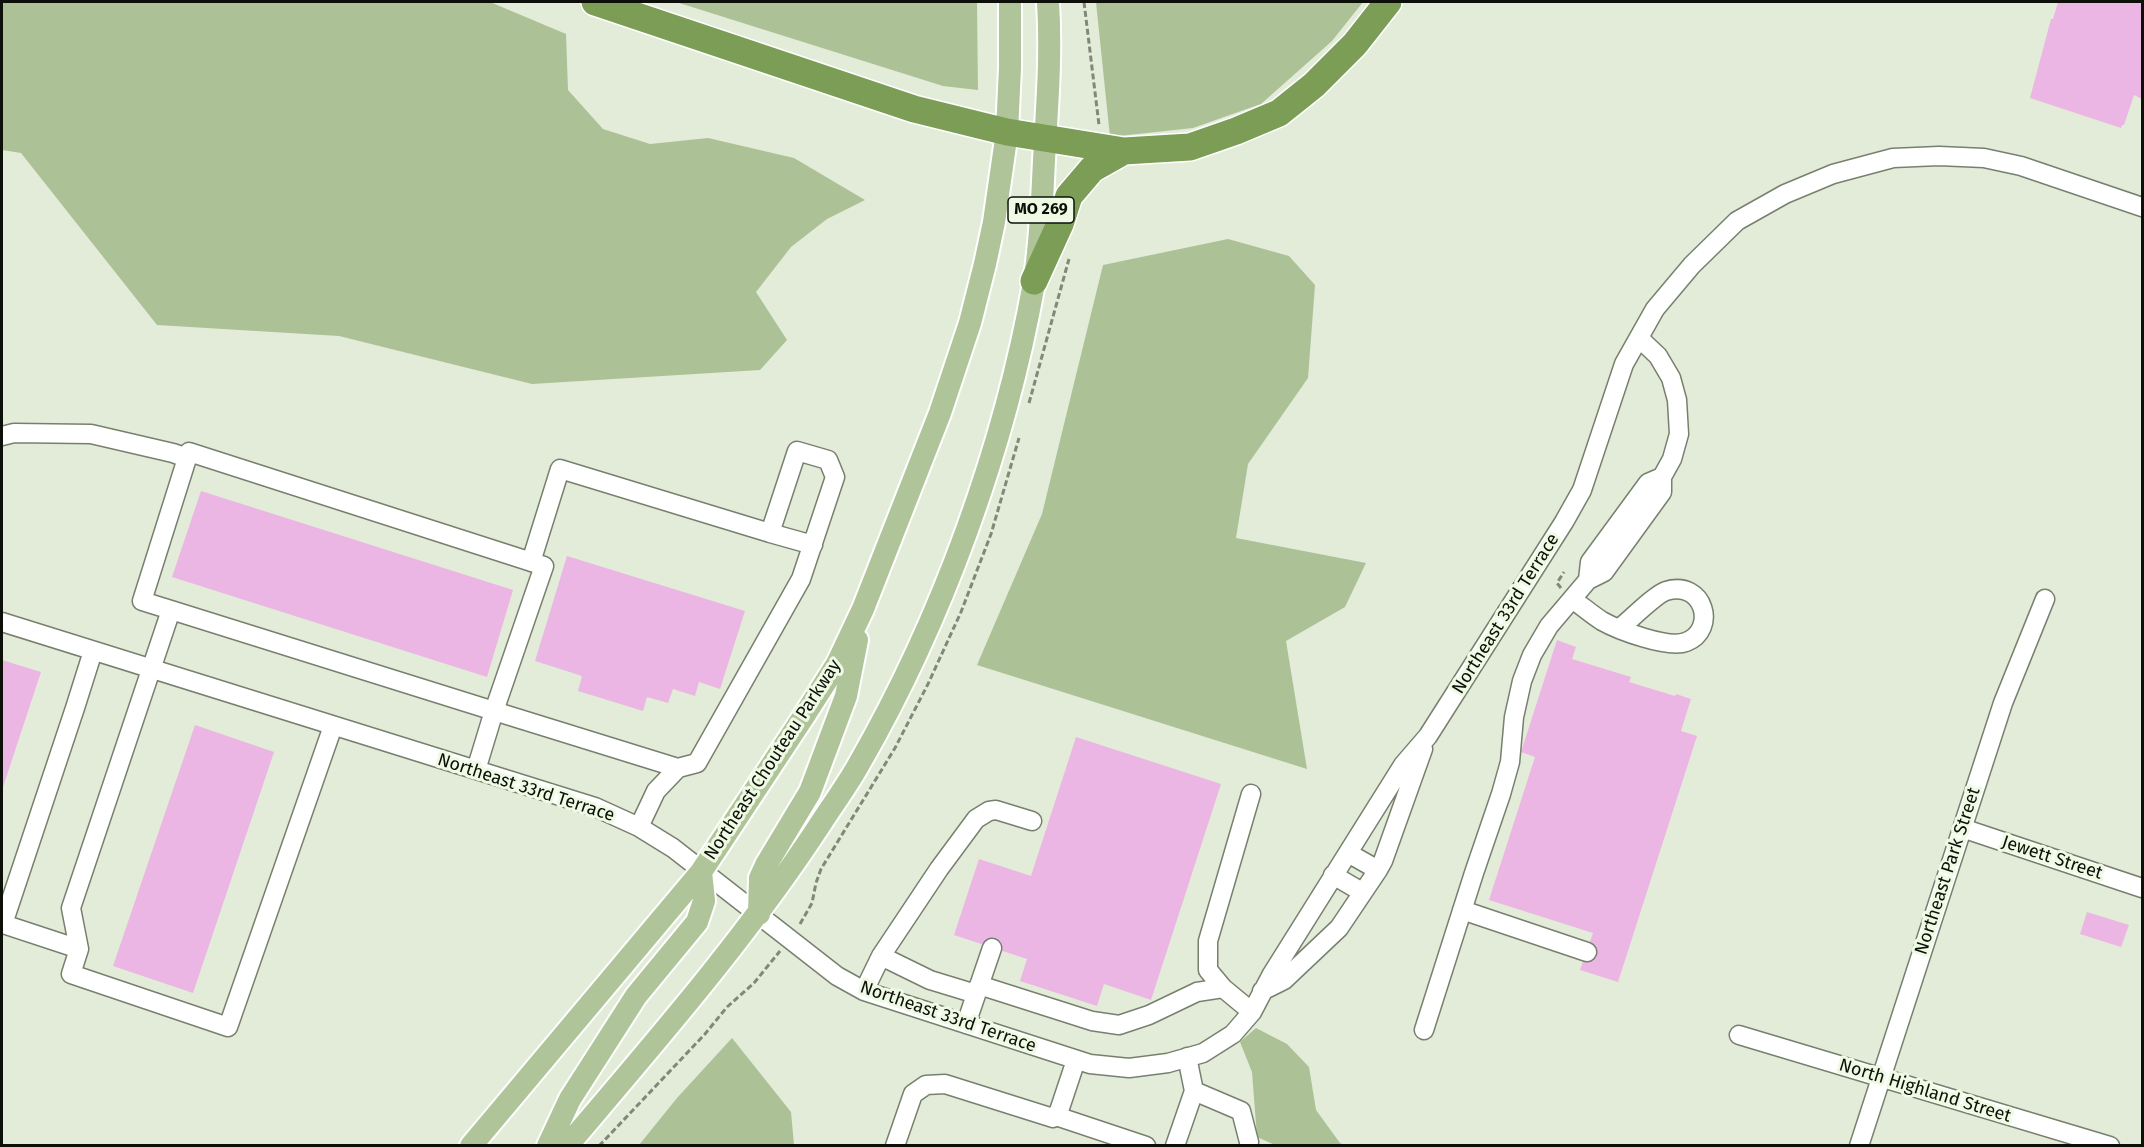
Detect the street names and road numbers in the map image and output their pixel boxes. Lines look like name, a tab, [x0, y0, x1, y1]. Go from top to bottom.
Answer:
road number: MO 269	[1008, 197, 1074, 223]
street label: Northeast 33rd Terrace	[1448, 530, 1564, 698]
street label: Northeast Chouteau Parkway	[700, 656, 846, 864]
street label: Northeast 33rd Terrace	[435, 749, 617, 827]
street label: Northeast Park Street	[1911, 785, 1985, 957]
street label: Jewett Street	[1999, 832, 2105, 884]
street label: Northeast 33rd Terrace	[857, 977, 1039, 1057]
street label: North Highland Street	[1836, 1055, 2014, 1127]

